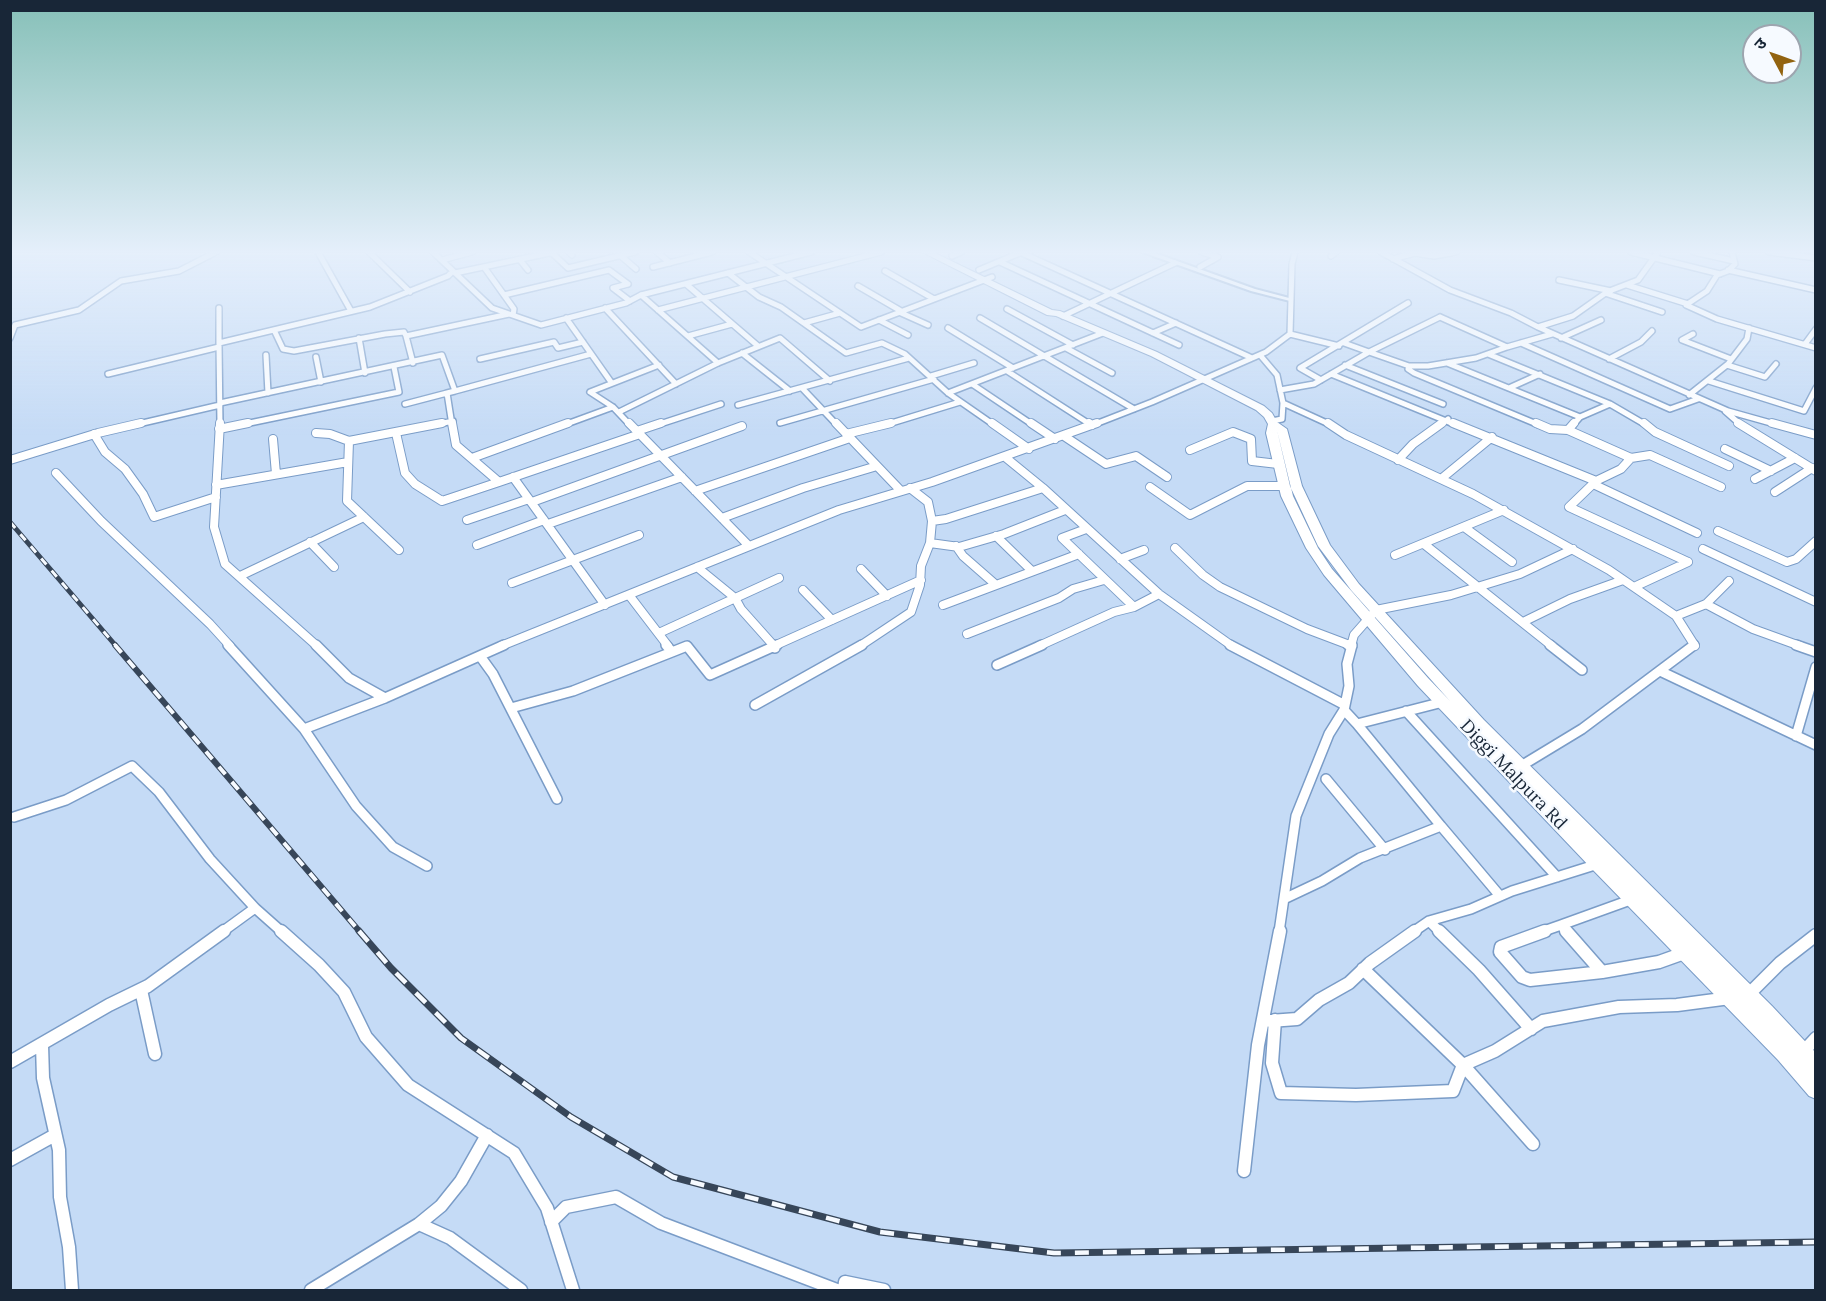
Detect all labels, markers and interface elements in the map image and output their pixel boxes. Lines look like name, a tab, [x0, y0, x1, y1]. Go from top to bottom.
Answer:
north arrow	[1742, 24, 1802, 84]
text: उ	[1749, 33, 1771, 54]
street label: Diggi Malpura Rd	[1455, 716, 1571, 834]

